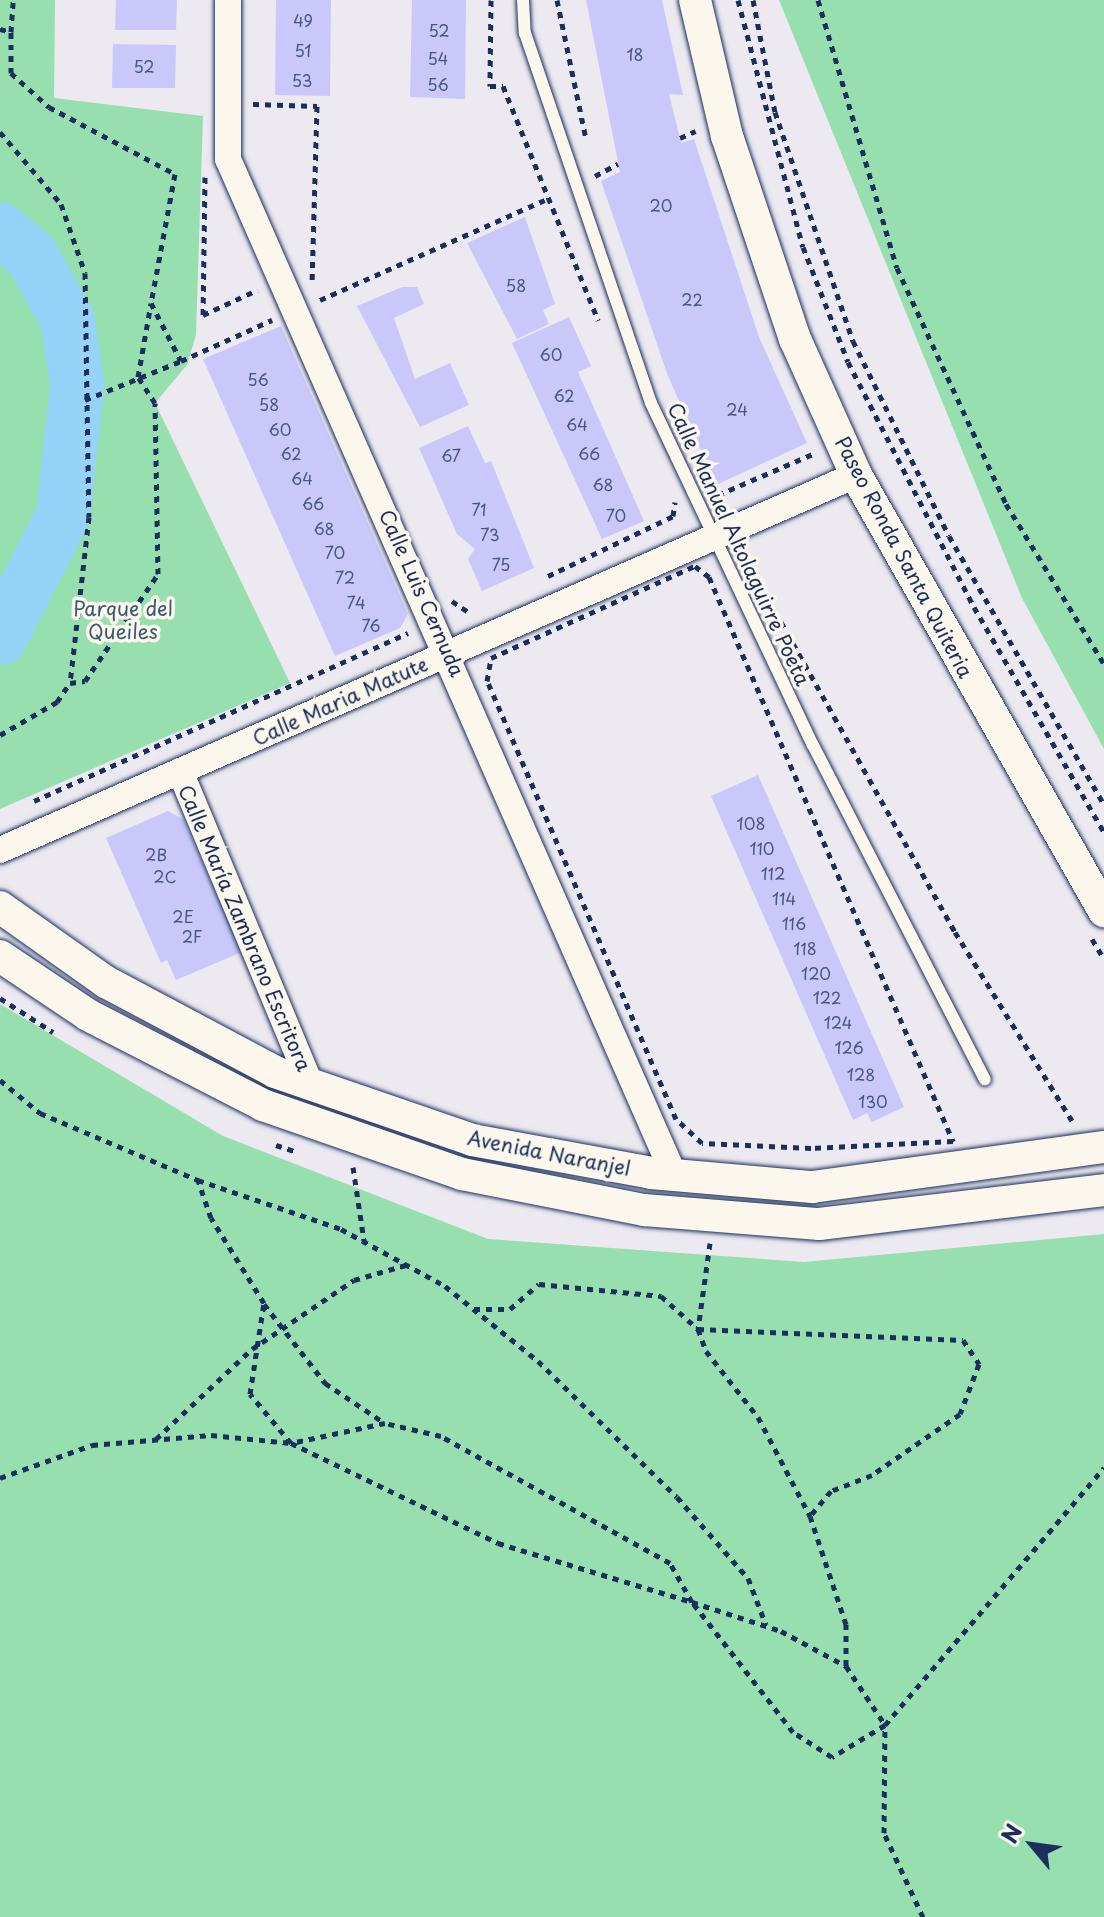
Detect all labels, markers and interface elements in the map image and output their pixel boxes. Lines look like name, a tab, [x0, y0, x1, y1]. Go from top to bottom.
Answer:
house number: 49	[293, 10, 313, 30]
house number: 52	[428, 20, 450, 40]
house number: 51	[294, 40, 312, 60]
house number: 18	[626, 44, 644, 64]
house number: 54	[428, 48, 448, 68]
house number: 52	[133, 56, 155, 76]
house number: 53	[292, 70, 312, 90]
house number: 56	[427, 74, 449, 94]
house number: 20	[650, 195, 672, 215]
house number: 58	[506, 275, 526, 295]
house number: 22	[681, 289, 703, 309]
house number: 60	[540, 344, 562, 364]
house number: 56	[247, 369, 269, 389]
house number: 62	[553, 385, 575, 405]
house number: 58	[259, 394, 279, 414]
street label: Calle Manuel Altolaguirre Poeta	[663, 398, 815, 690]
house number: 24	[726, 399, 748, 419]
house number: 64	[566, 414, 588, 434]
house number: 60	[269, 419, 291, 439]
street label: Paseo Ronda Santa Quiteria	[830, 432, 978, 682]
house number: 62	[280, 443, 302, 463]
house number: 66	[578, 443, 600, 463]
house number: 67	[441, 445, 461, 465]
house number: 64	[291, 468, 313, 488]
house number: 68	[592, 474, 614, 494]
house number: 66	[302, 493, 324, 513]
house number: 71	[472, 499, 486, 519]
street label: Calle Luis Cernuda	[374, 505, 470, 681]
house number: 70	[606, 505, 626, 525]
house number: 68	[313, 518, 335, 538]
house number: 73	[480, 524, 500, 544]
house number: 70	[325, 542, 345, 562]
house number: 75	[492, 554, 510, 574]
house number: 72	[335, 567, 355, 587]
house number: 74	[347, 592, 365, 612]
park label: Parque del Queiles	[73, 597, 173, 644]
house number: 76	[361, 615, 381, 635]
street label: Calle Maria Matute	[250, 652, 430, 750]
street label: Calle María Zambrano Escritora	[173, 780, 317, 1076]
house number: 108	[737, 813, 765, 833]
house number: 110	[749, 838, 775, 858]
house number: 2B	[145, 844, 167, 864]
house number: 112	[761, 863, 785, 883]
house number: 2C	[153, 866, 177, 886]
house number: 114	[772, 888, 796, 908]
house number: 2E	[172, 906, 194, 926]
house number: 116	[782, 913, 806, 933]
house number: 2F	[182, 926, 202, 946]
house number: 118	[793, 938, 817, 958]
house number: 120	[801, 963, 831, 983]
house number: 122	[813, 987, 841, 1007]
house number: 124	[824, 1012, 852, 1032]
house number: 126	[834, 1037, 864, 1057]
house number: 128	[847, 1064, 875, 1084]
house number: 130	[858, 1091, 888, 1111]
street label: Avenida Naranjel	[465, 1125, 633, 1181]
north arrow	[992, 1805, 1072, 1885]
text: N	[992, 1817, 1029, 1849]

